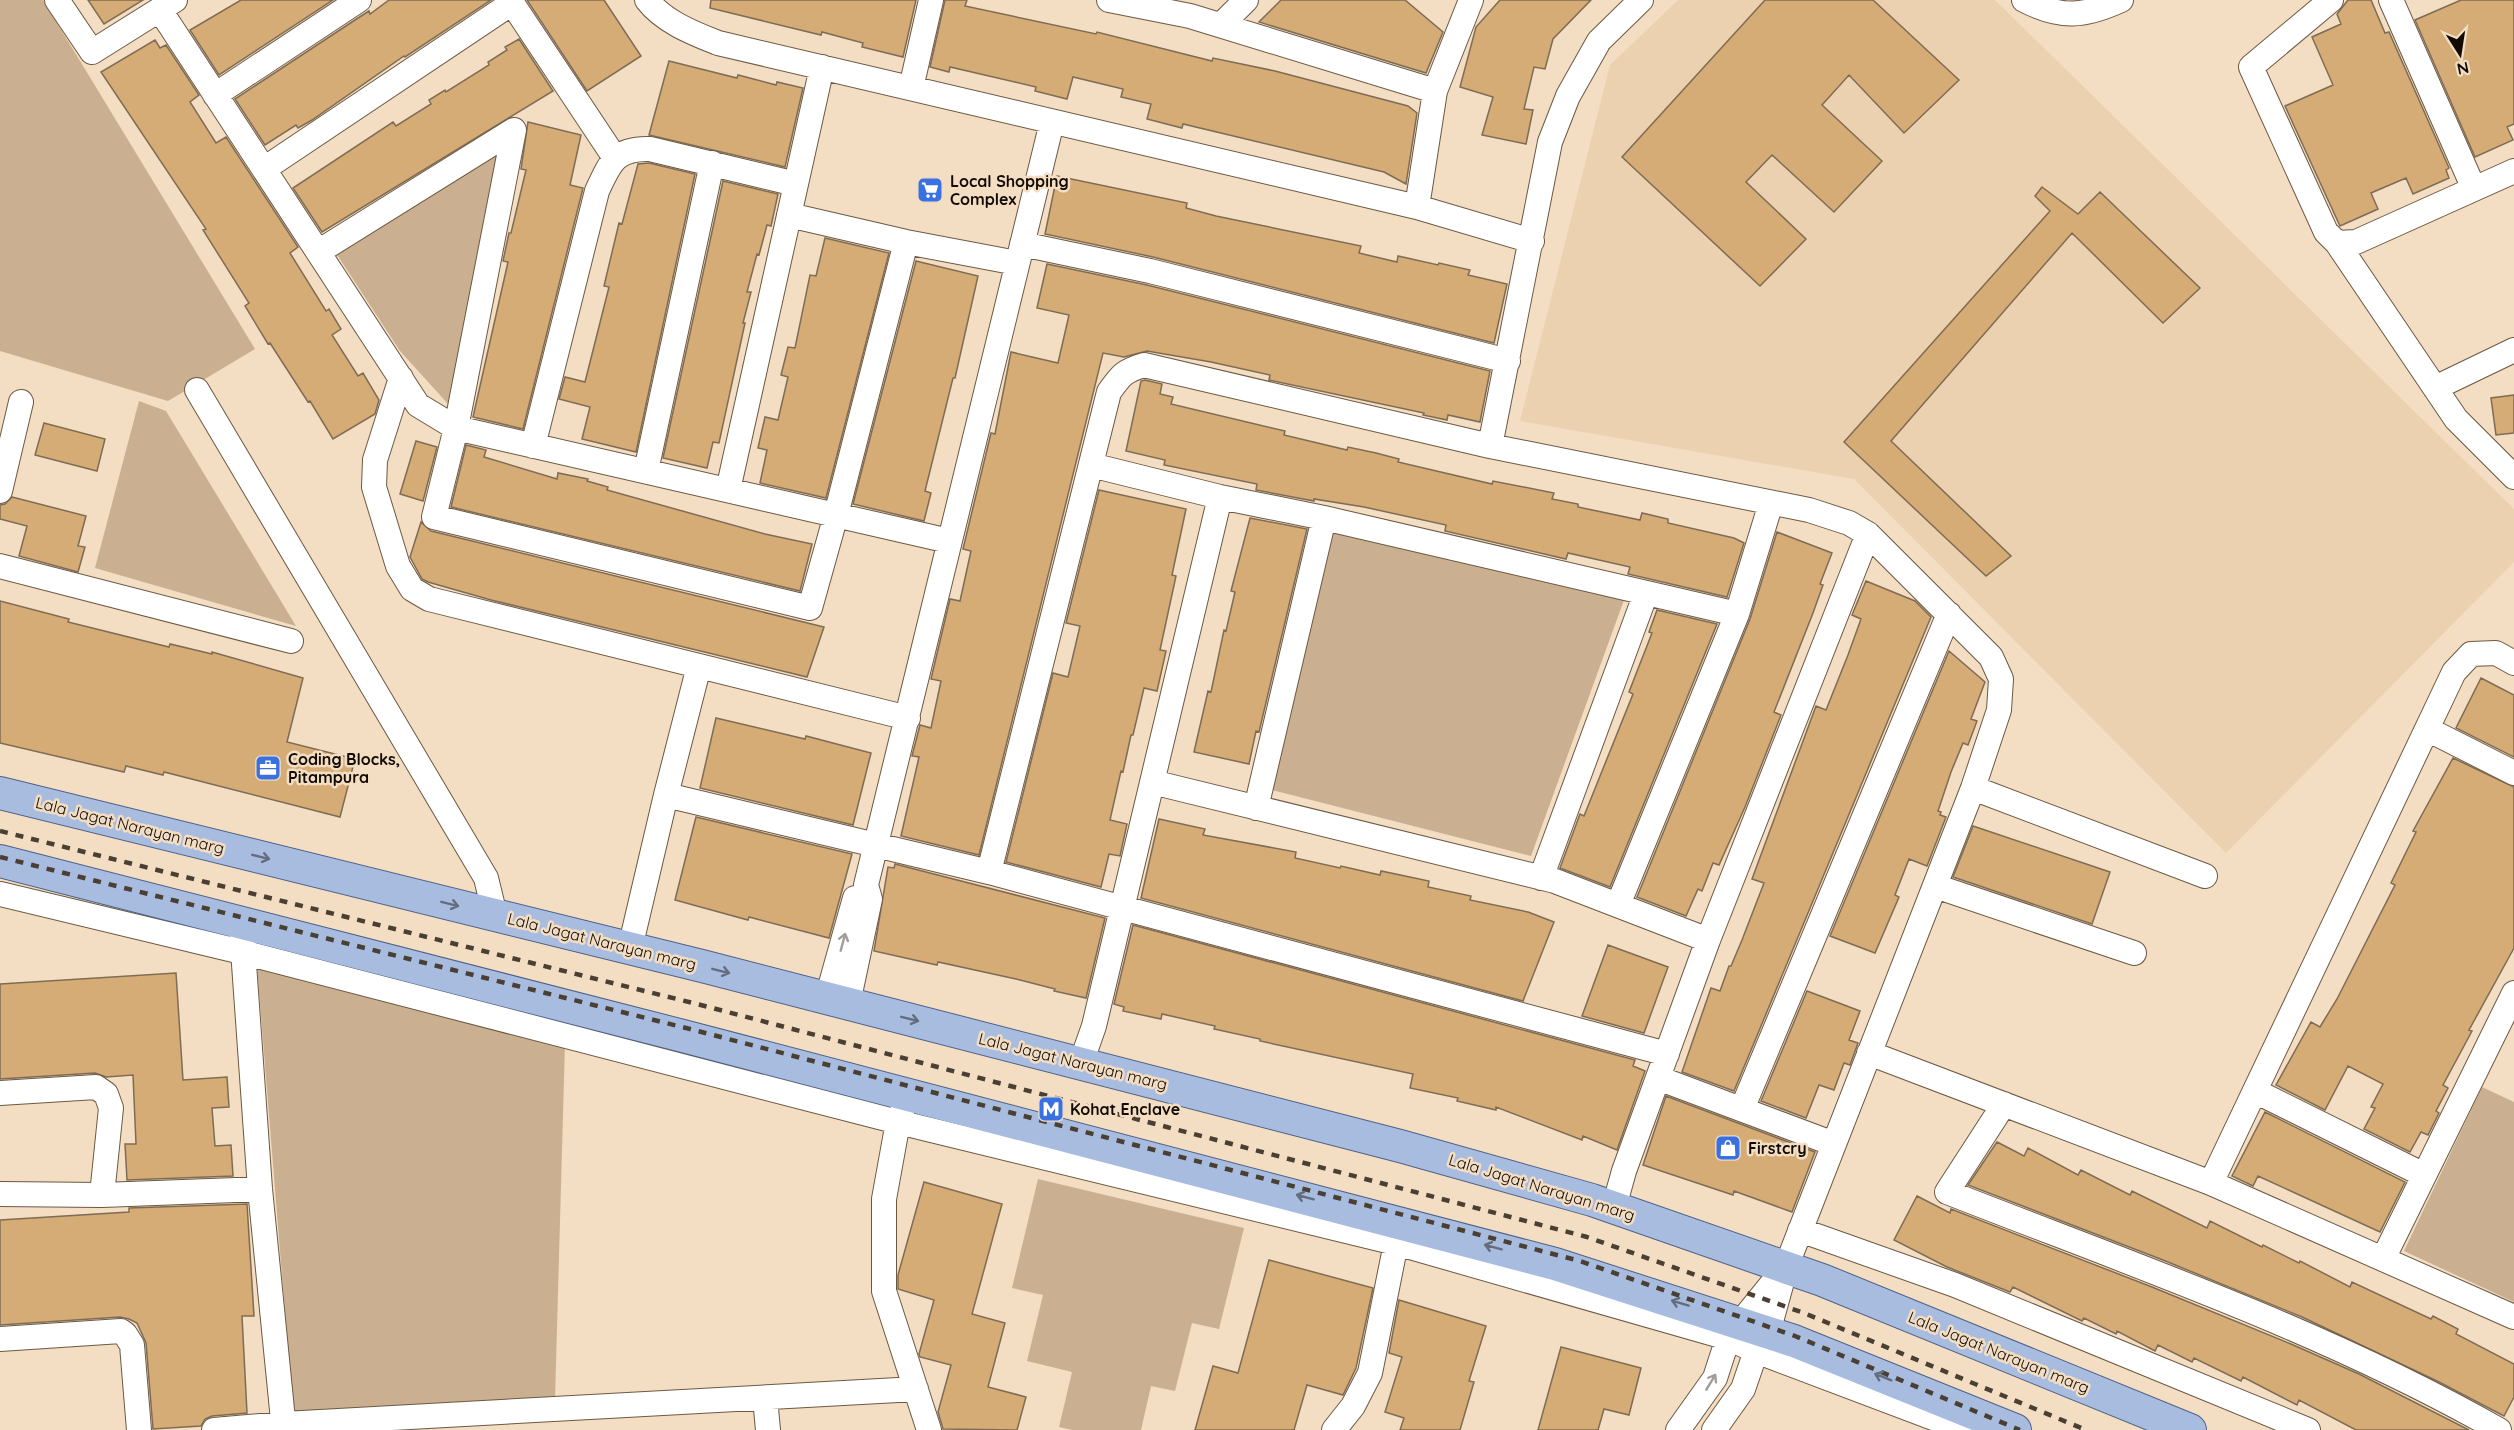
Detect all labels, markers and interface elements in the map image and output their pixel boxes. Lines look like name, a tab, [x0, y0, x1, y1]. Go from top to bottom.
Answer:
north arrow	[2430, 24, 2490, 84]
text: N	[2455, 58, 2471, 80]
place label: Local Shopping Complex	[950, 171, 1069, 209]
supermarket icon: Local Shopping Complex	[915, 175, 945, 205]
place label: Coding Blocks, Pitampura	[288, 749, 400, 787]
office icon: Coding Blocks, Pitampura	[253, 753, 283, 783]
street label: Lala Jagat Narayan marg	[34, 792, 226, 858]
one-way arrow	[251, 852, 270, 864]
one-way arrow	[440, 898, 459, 910]
street label: Lala Jagat Narayan marg	[506, 908, 698, 974]
one-way arrow	[838, 933, 849, 952]
one-way arrow	[711, 965, 730, 977]
one-way arrow	[900, 1014, 919, 1026]
street label: Lala Jagat Narayan marg	[977, 1028, 1169, 1094]
metro station icon: Kohat Enclave	[1036, 1094, 1066, 1124]
place label: Kohat Enclave	[1070, 1099, 1180, 1119]
shop icon: Firstcry	[1713, 1133, 1743, 1163]
place label: Firstcry	[1748, 1138, 1807, 1158]
street label: Lala Jagat Narayan marg	[1446, 1149, 1638, 1225]
one-way arrow	[1296, 1191, 1315, 1203]
one-way arrow	[1484, 1241, 1503, 1252]
one-way arrow	[1671, 1297, 1690, 1308]
street label: Lala Jagat Narayan marg	[1905, 1306, 2093, 1398]
one-way arrow	[1874, 1371, 1893, 1382]
one-way arrow	[1706, 1374, 1718, 1391]

